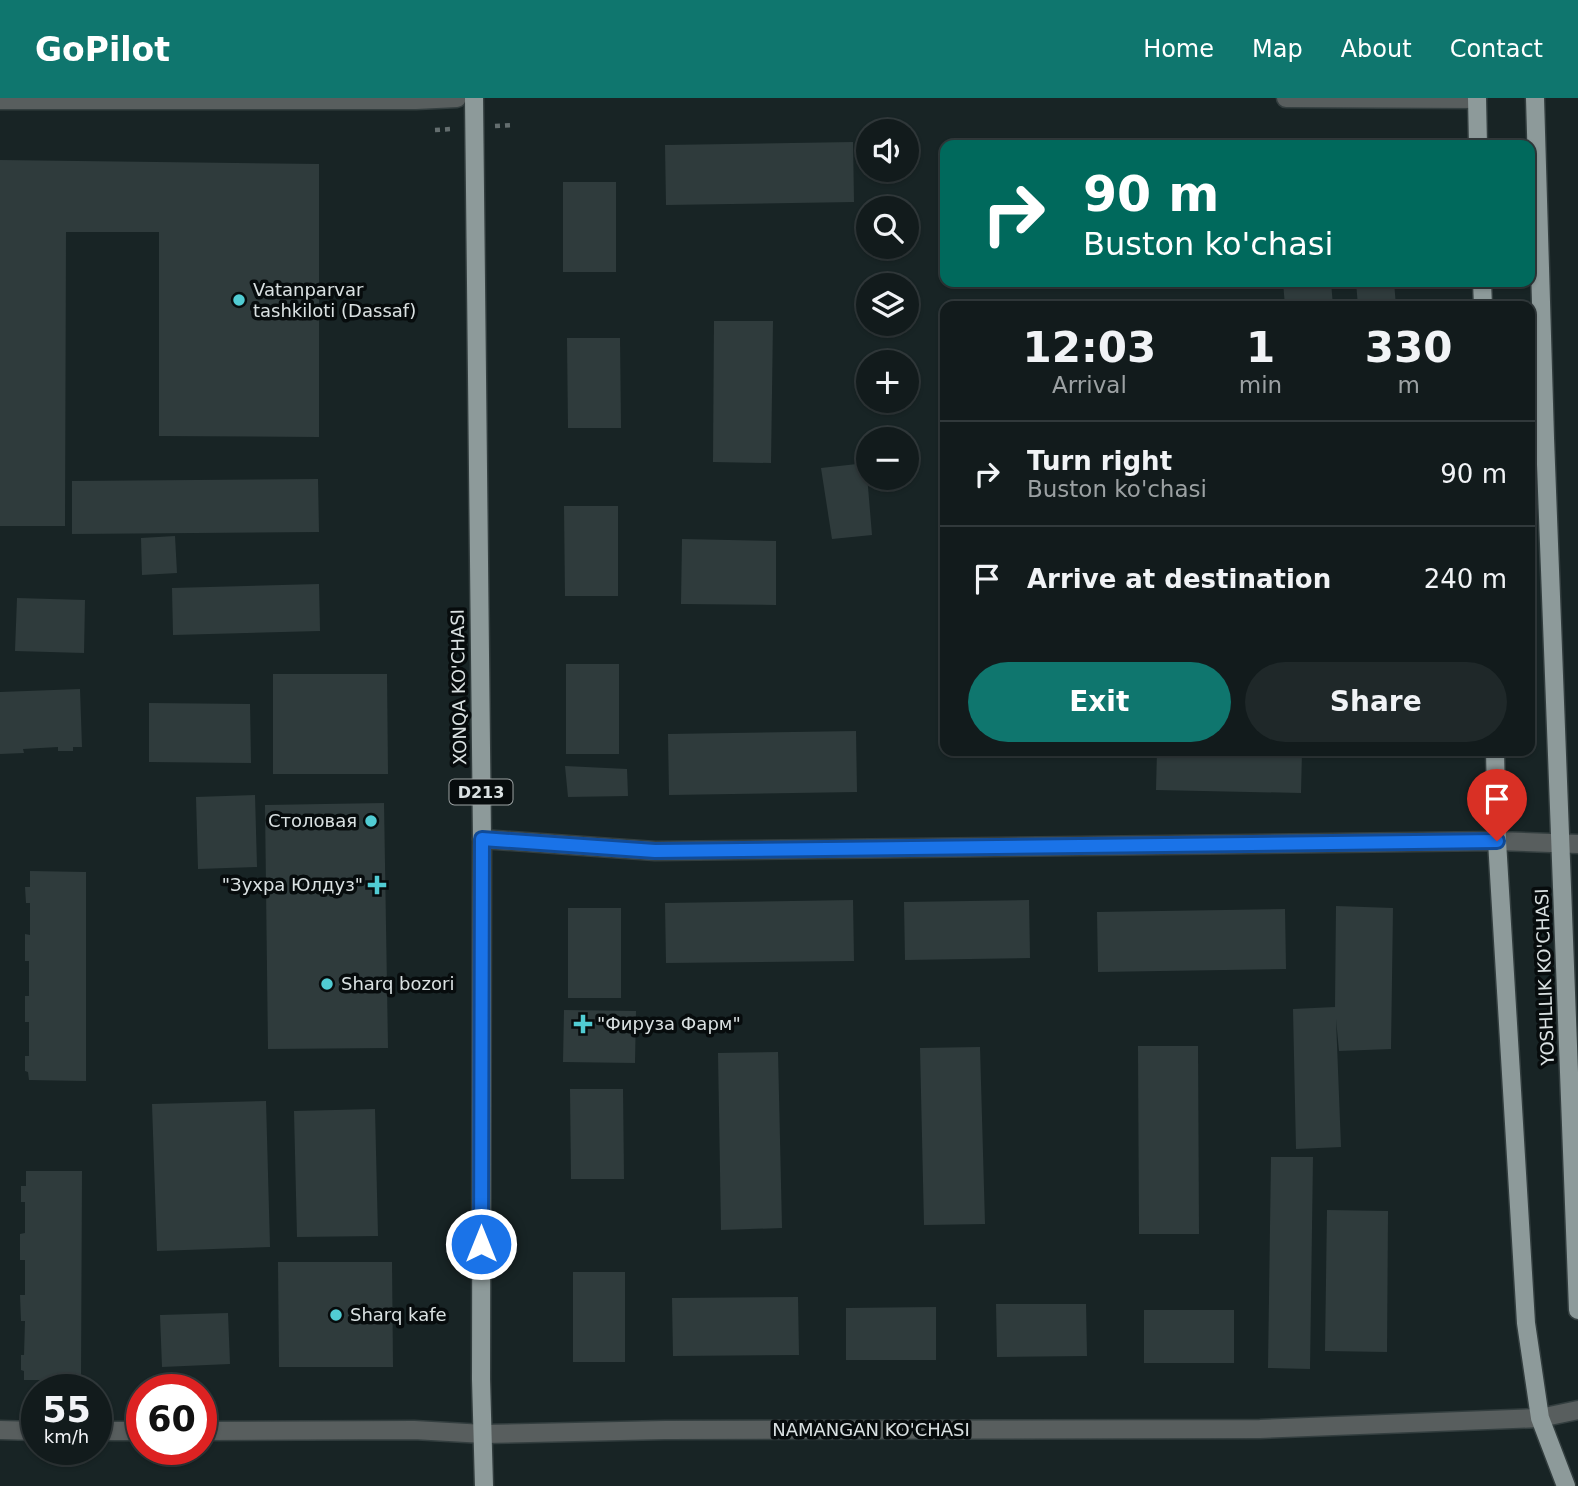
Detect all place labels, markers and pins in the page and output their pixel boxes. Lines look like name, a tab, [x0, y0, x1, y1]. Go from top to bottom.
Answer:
place label: Vatanparvar tashkiloti (Dassaf)	[253, 279, 416, 321]
marker: Vatanparvar tashkiloti (Dassaf)	[231, 292, 247, 308]
pin	[1467, 769, 1527, 841]
place label: Столовая	[268, 810, 357, 831]
marker: Столовая	[363, 813, 379, 829]
place label: "Зухра Юлдуз"	[222, 874, 363, 895]
marker: "Зухра Юлдуз"	[369, 877, 385, 893]
place label: Sharq bozori	[341, 973, 454, 994]
marker: Sharq bozori	[319, 976, 335, 992]
place label: "Фируза Фарм"	[597, 1013, 741, 1034]
marker: "Фируза Фарм"	[575, 1016, 591, 1032]
place label: Sharq kafe	[350, 1304, 447, 1325]
marker: Sharq kafe	[328, 1307, 344, 1323]

